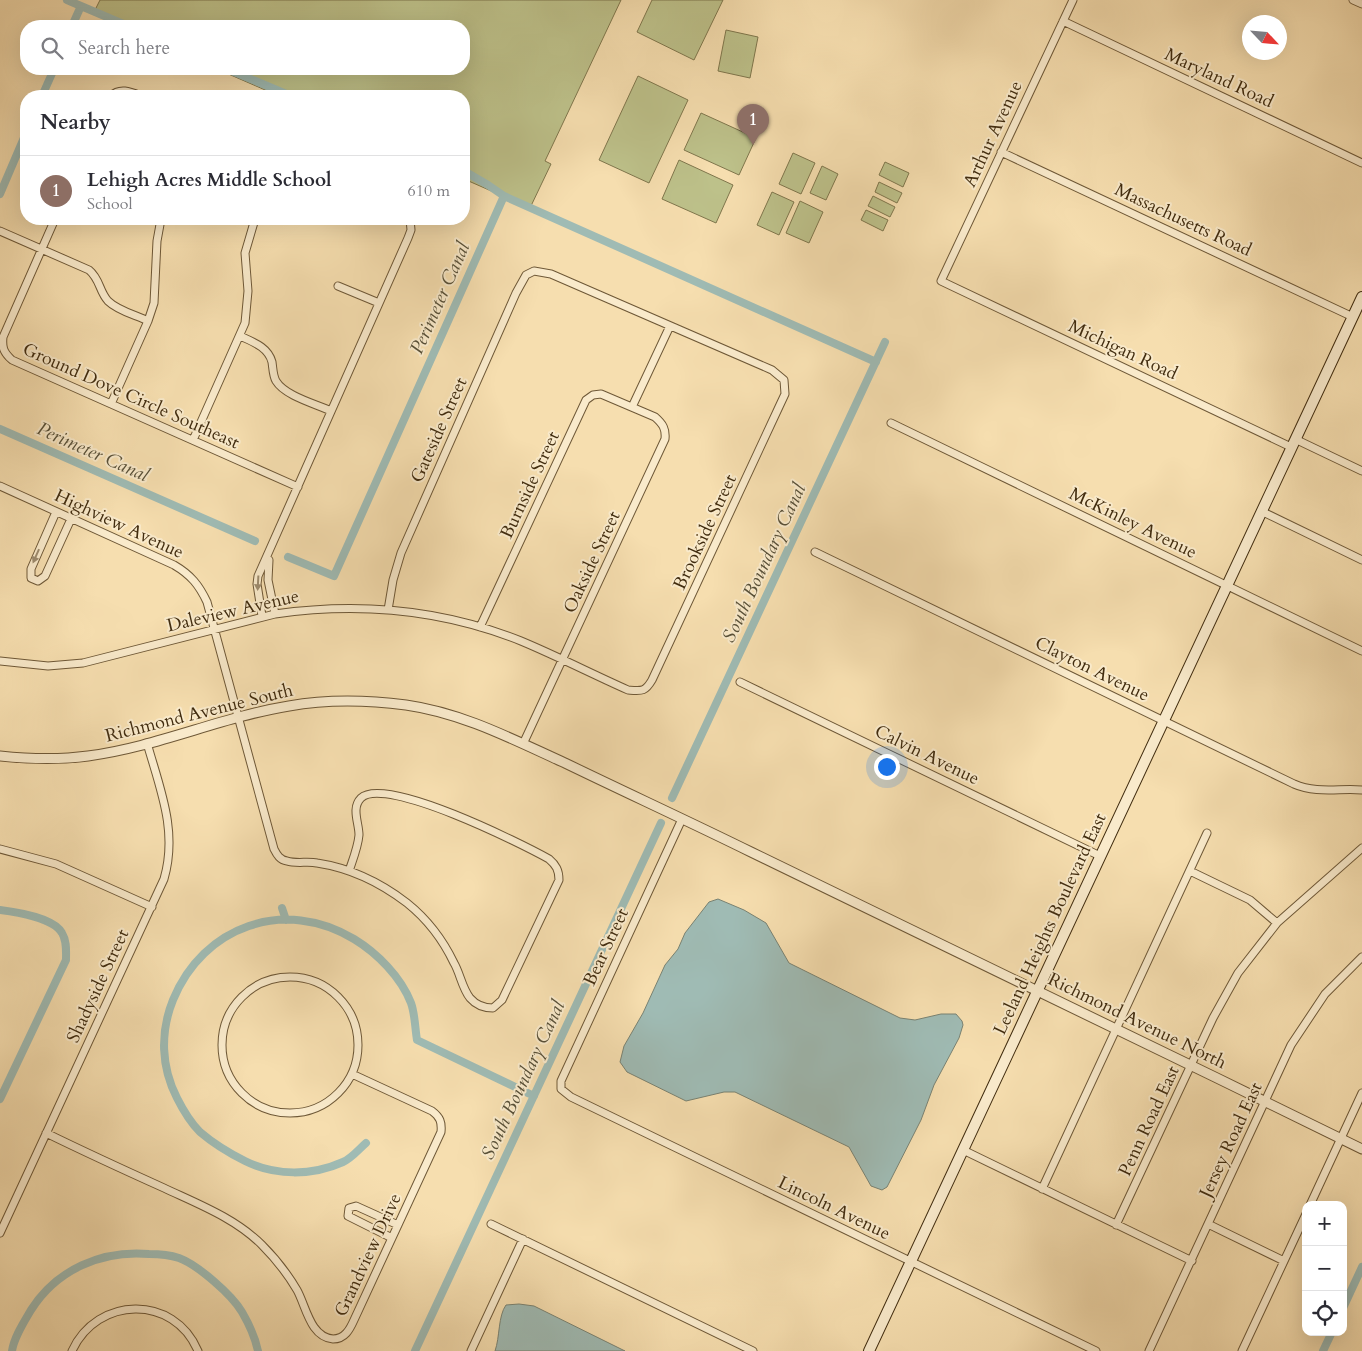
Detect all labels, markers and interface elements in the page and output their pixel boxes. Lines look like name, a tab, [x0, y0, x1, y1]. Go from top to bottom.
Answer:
north arrow	[1242, 15, 1287, 60]
search box	[20, 20, 470, 75]
icon: search	[38, 34, 66, 62]
text: Search here	[78, 35, 170, 61]
street label: Maryland Road	[1161, 42, 1278, 114]
street label: Arthur Avenue	[957, 77, 1029, 191]
pin: 1	[737, 104, 769, 145]
text: Nearby	[40, 108, 111, 137]
text: Lehigh Acres Middle School	[87, 167, 332, 193]
street label: Massachusetts Road	[1110, 177, 1256, 263]
text: 1	[52, 180, 60, 202]
text: 610 m	[408, 180, 450, 202]
text: School	[87, 193, 132, 215]
water label: Perimeter Canal	[404, 237, 477, 358]
street label: Michigan Road	[1064, 314, 1182, 386]
street label: Ground Dove Circle Southeast	[19, 337, 244, 455]
street label: Gateside Street	[405, 373, 473, 487]
water label: Perimeter Canal	[33, 416, 154, 489]
street label: Burnside Street	[494, 427, 566, 543]
street label: Brookside Street	[667, 470, 743, 594]
water label: South Boundary Canal	[716, 479, 813, 647]
street label: McKinley Avenue	[1065, 481, 1201, 565]
street label: Highview Avenue	[50, 483, 188, 565]
street label: Oakside Street	[557, 507, 627, 617]
one-way arrow	[32, 549, 40, 563]
one-way arrow	[254, 575, 262, 591]
street label: Daleview Avenue	[164, 584, 302, 638]
street label: Clayton Avenue	[1031, 630, 1153, 708]
street label: Richmond Avenue South	[103, 678, 296, 748]
street label: Calvin Avenue	[870, 719, 984, 791]
your location	[874, 754, 900, 780]
street label: Leeland Heights Boulevard East	[988, 809, 1113, 1039]
street label: Bear Street	[577, 904, 635, 990]
street label: Shadyside Street	[61, 925, 135, 1047]
street label: Richmond Avenue North	[1044, 967, 1231, 1075]
water label: South Boundary Canal	[475, 996, 572, 1164]
street label: Penn Road East	[1113, 1061, 1186, 1180]
street label: Jersey Road East	[1192, 1078, 1269, 1204]
street label: Lincoln Avenue	[774, 1170, 894, 1246]
street label: Grandview Drive	[328, 1189, 408, 1321]
map controls	[1302, 1201, 1347, 1336]
button: +	[1302, 1201, 1347, 1246]
button: −	[1302, 1246, 1347, 1291]
button: locate	[1302, 1291, 1347, 1336]

